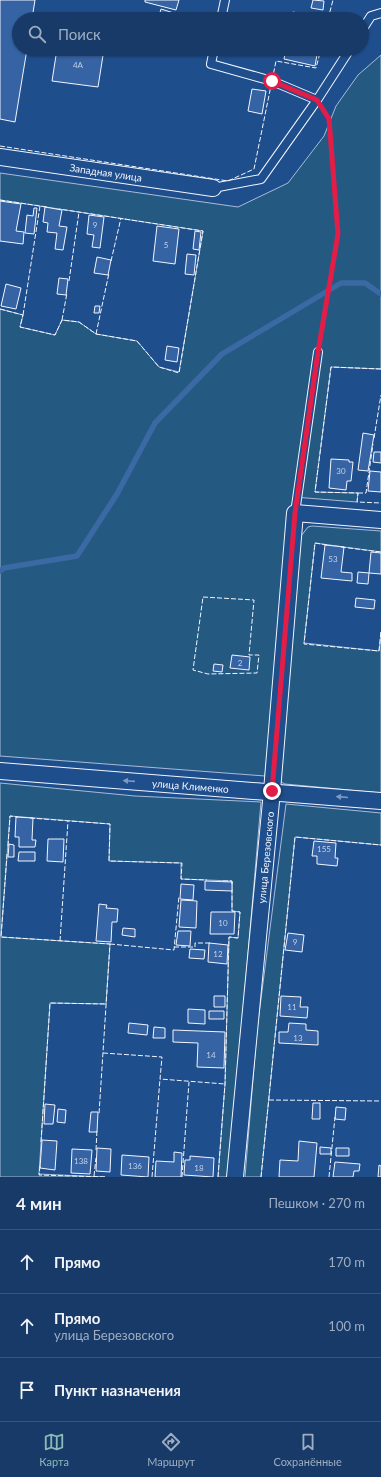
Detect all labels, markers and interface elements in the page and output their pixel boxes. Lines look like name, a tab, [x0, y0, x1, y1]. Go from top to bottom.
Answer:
search box	[12, 12, 369, 56]
icon: search	[26, 23, 48, 45]
text: Поиск	[58, 25, 101, 43]
house number: 4А	[73, 60, 84, 70]
route start	[263, 72, 281, 90]
street label: Западная улица	[69, 161, 143, 184]
house number: 9	[93, 220, 98, 230]
house number: 5	[164, 240, 169, 250]
house number: 30	[336, 466, 346, 476]
house number: 53	[328, 554, 338, 564]
house number: 2	[238, 658, 243, 668]
one-way arrow	[123, 777, 135, 784]
street label: улица Клименко	[152, 777, 230, 795]
route end	[263, 782, 281, 800]
one-way arrow	[336, 794, 348, 801]
street label: улица Березовского	[255, 811, 276, 904]
house number: 155	[317, 844, 331, 854]
house number: 10	[218, 918, 228, 928]
house number: 9	[293, 937, 298, 947]
house number: 12	[213, 949, 223, 959]
house number: 11	[287, 1002, 297, 1012]
house number: 13	[293, 1033, 303, 1043]
house number: 14	[206, 1050, 216, 1060]
house number: 138	[74, 1156, 88, 1166]
house number: 136	[128, 1161, 142, 1171]
house number: 18	[194, 1163, 204, 1173]
text: 4 мин	[16, 1193, 62, 1214]
text: Пешком · 270 m	[268, 1195, 365, 1211]
icon: ahead	[16, 1251, 38, 1273]
text: Прямо	[54, 1253, 100, 1271]
text: 170 m	[328, 1254, 365, 1270]
text: Прямо	[54, 1309, 100, 1327]
icon: ahead	[16, 1315, 38, 1337]
text: 100 m	[328, 1318, 365, 1334]
text: улица Березовского	[54, 1327, 174, 1343]
icon: arrive	[16, 1379, 38, 1401]
text: Пункт назначения	[54, 1381, 181, 1399]
tab: Карта	[39, 1431, 69, 1468]
tab: Маршрут	[147, 1431, 195, 1468]
tab: Сохранённые	[273, 1431, 342, 1468]

